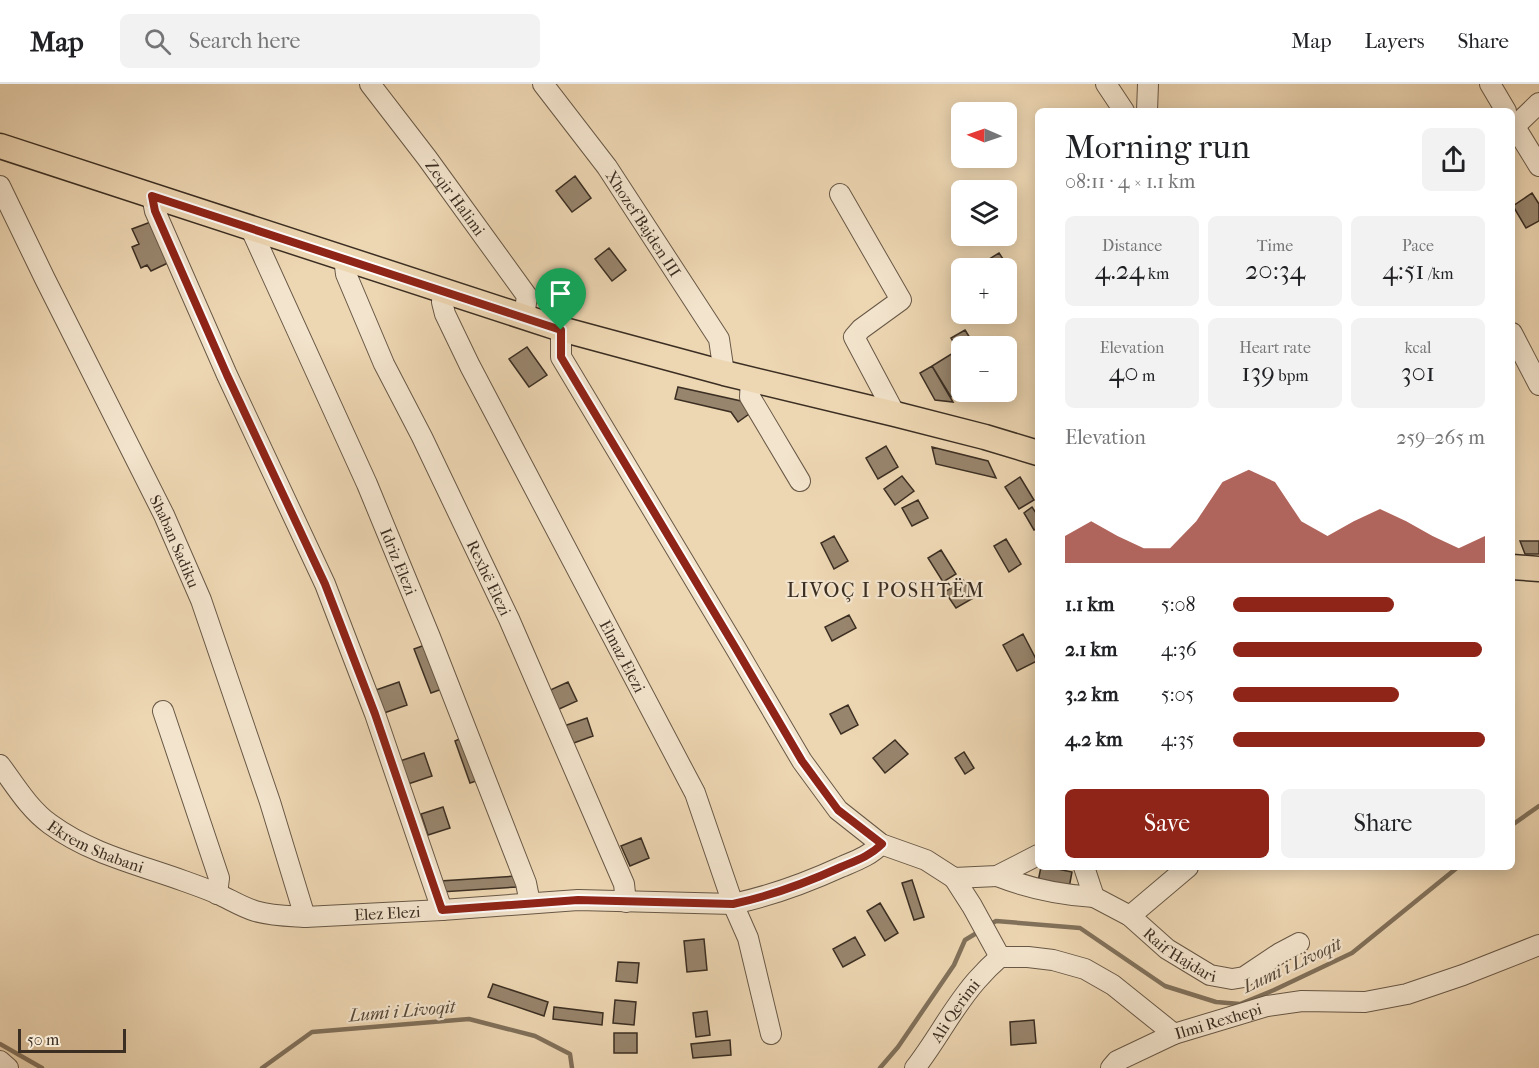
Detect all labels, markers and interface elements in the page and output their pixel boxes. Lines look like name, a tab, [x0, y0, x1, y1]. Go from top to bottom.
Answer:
search box	[120, 14, 540, 68]
text: Map	[30, 25, 84, 58]
icon: search	[141, 25, 174, 58]
text: Search here	[189, 28, 300, 54]
text: Map	[1291, 29, 1332, 53]
text: Layers	[1365, 29, 1424, 53]
text: Share	[1457, 29, 1509, 53]
north arrow	[951, 102, 1017, 168]
map controls	[951, 102, 1017, 402]
text: Morning run	[1065, 128, 1250, 167]
button: share	[1422, 128, 1485, 191]
street label: Zeqir Halimi	[421, 156, 489, 240]
street label: Xhozef Bajden III	[602, 167, 685, 280]
text: 08:11 · 4 × 1.1 km	[1065, 170, 1195, 193]
button: layers	[951, 180, 1017, 246]
text: Distance	[1102, 236, 1162, 255]
text: Time	[1257, 236, 1293, 255]
text: Pace	[1402, 236, 1434, 255]
text: 4.24	[1095, 255, 1144, 286]
text: 20:34	[1245, 255, 1305, 286]
text: 4:51	[1382, 255, 1425, 286]
button: +	[951, 258, 1017, 324]
text: km	[1144, 264, 1169, 283]
text: /km	[1425, 264, 1454, 283]
pin	[535, 268, 586, 330]
icon: arrive	[544, 277, 577, 310]
button: −	[951, 336, 1017, 402]
text: Elevation	[1100, 338, 1164, 357]
text: Heart rate	[1239, 338, 1311, 357]
text: kcal	[1405, 338, 1431, 357]
text: 40	[1109, 357, 1138, 388]
text: 139	[1241, 357, 1275, 388]
text: 301	[1401, 357, 1435, 388]
text: m	[1138, 366, 1155, 385]
text: bpm	[1275, 366, 1309, 385]
text: Elevation	[1065, 426, 1146, 449]
text: 259–265 m	[1396, 426, 1485, 449]
street label: Shaban Sadiku	[145, 492, 203, 591]
street label: Idriz Elezi	[376, 525, 421, 598]
street label: Rexhë Elezi	[463, 537, 515, 619]
district label: LIVOÇ I POSHTËM	[787, 578, 985, 603]
text: 1.1 km	[1065, 593, 1114, 616]
text: 5:08	[1161, 593, 1196, 616]
street label: Elmaz Elezi	[596, 617, 649, 696]
text: 2.1 km	[1065, 638, 1118, 661]
text: 4:36	[1161, 638, 1197, 661]
text: 3.2 km	[1065, 683, 1119, 706]
text: 5:05	[1161, 683, 1194, 706]
text: 4.2 km	[1065, 728, 1123, 751]
text: 4:35	[1161, 728, 1195, 751]
button: Save	[1065, 789, 1269, 858]
button: Share	[1281, 789, 1485, 858]
street label: Ekrem Shabani	[44, 816, 146, 877]
street label: Elez Elezi	[354, 902, 421, 924]
street label: Raif Hajdari	[1139, 924, 1218, 986]
water label: Lumi i Livoqit	[1238, 933, 1346, 998]
street label: Ali Qerimi	[926, 975, 984, 1047]
water label: Lumi i Livoqit	[346, 996, 458, 1027]
street label: Ilmi Rexhepi	[1172, 999, 1264, 1043]
scale bar	[18, 1026, 126, 1054]
text: 50 m	[27, 1030, 59, 1049]

